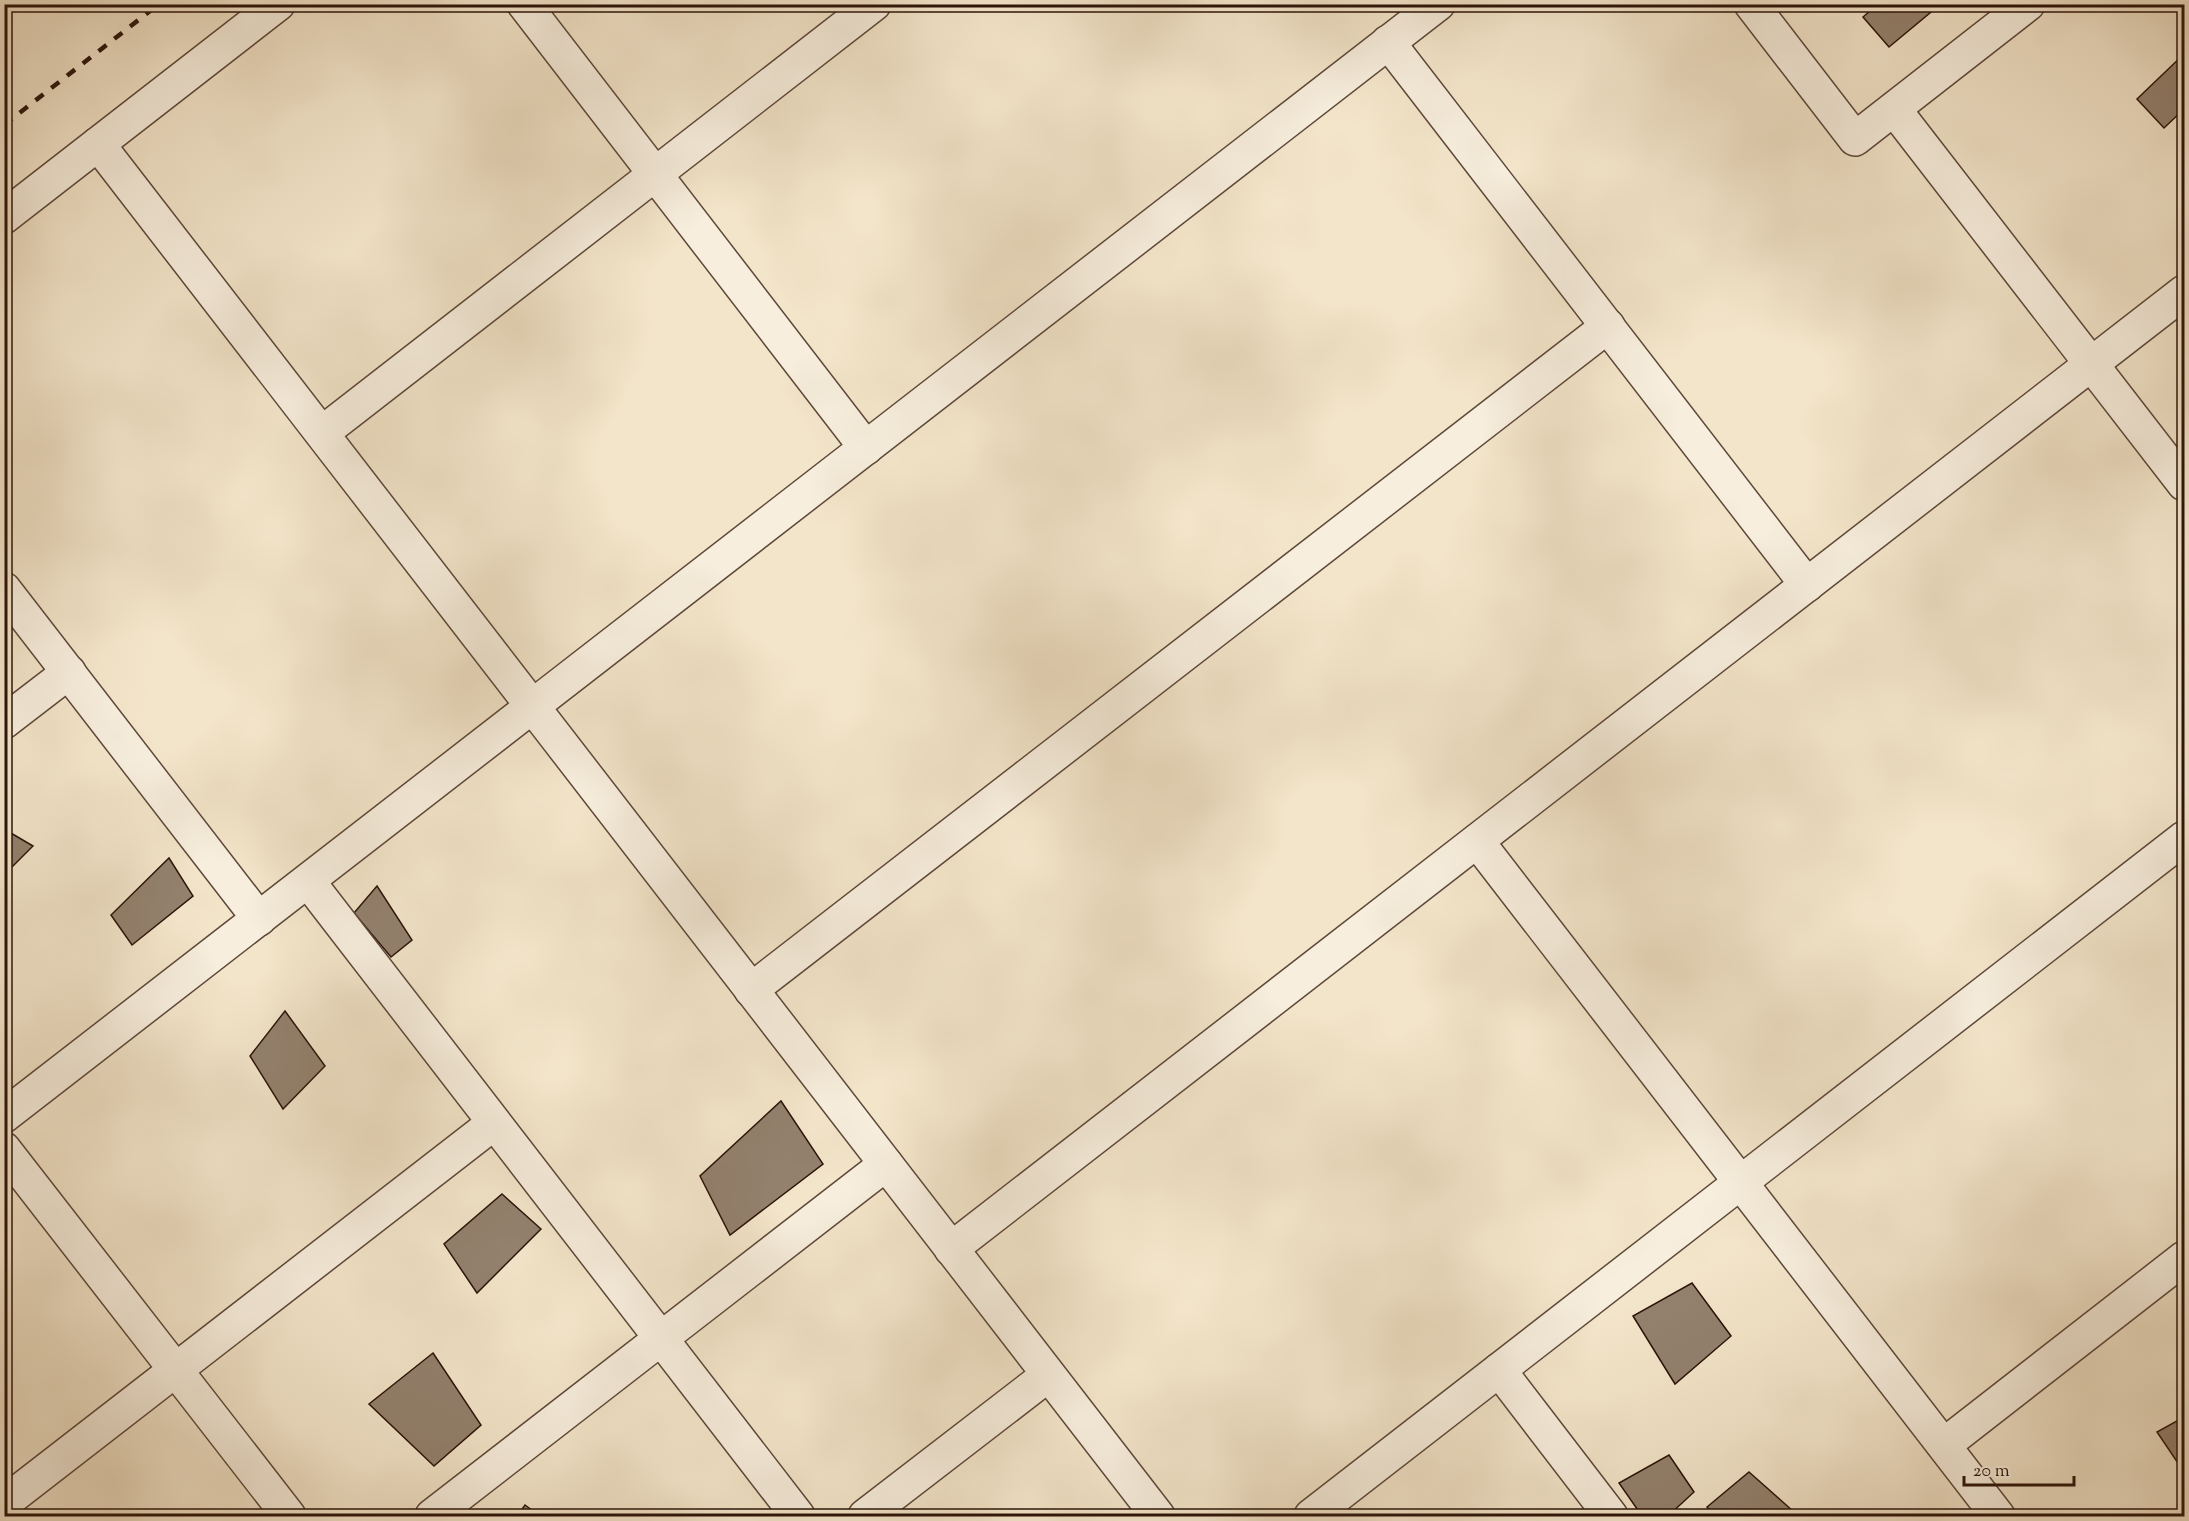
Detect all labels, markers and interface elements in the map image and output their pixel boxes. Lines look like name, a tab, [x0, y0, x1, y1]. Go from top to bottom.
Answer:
scale bar	[1964, 1449, 2074, 1487]
text: 20 m	[1973, 1459, 2010, 1485]

